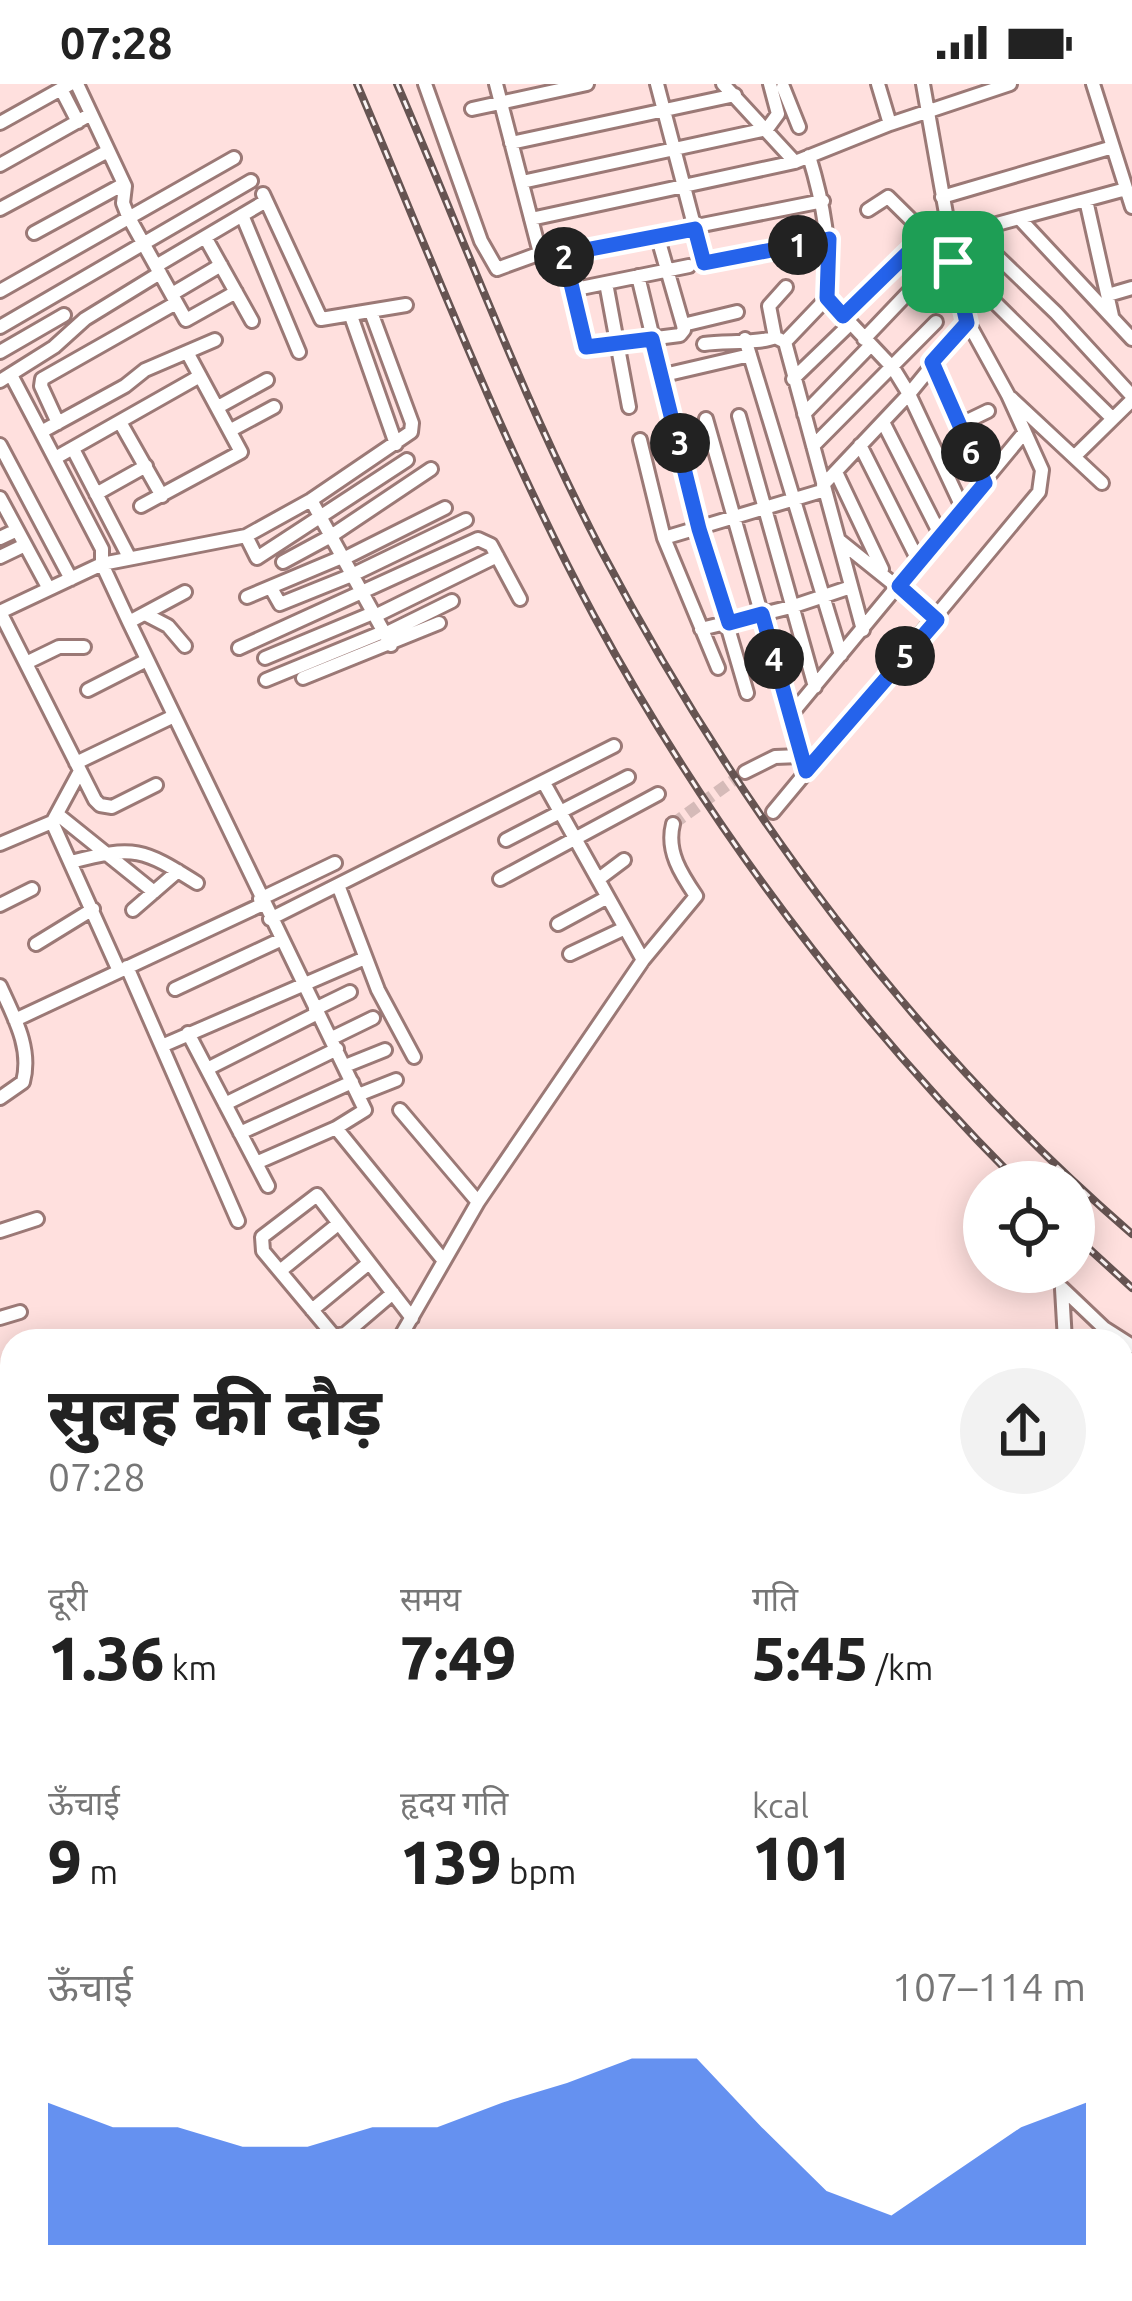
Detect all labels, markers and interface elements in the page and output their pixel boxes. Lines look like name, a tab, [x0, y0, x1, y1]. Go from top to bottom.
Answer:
text: 07:28	[60, 17, 173, 68]
pin	[902, 211, 1004, 313]
pin: 1	[768, 215, 828, 275]
text: 1	[789, 226, 807, 263]
pin: 2	[534, 227, 594, 287]
icon: arrive	[920, 229, 986, 295]
text: 2	[555, 238, 573, 275]
pin: 3	[650, 413, 710, 473]
pin: 6	[941, 422, 1001, 482]
text: 3	[671, 424, 689, 461]
text: 6	[962, 433, 980, 470]
pin: 5	[875, 626, 935, 686]
pin: 4	[744, 629, 804, 689]
text: 5	[896, 637, 914, 674]
text: 4	[765, 640, 783, 677]
map controls	[963, 1161, 1095, 1293]
button: locate	[963, 1161, 1095, 1293]
button: share	[960, 1368, 1086, 1494]
text: सुबह की दौड़	[48, 1373, 382, 1447]
text: 07:28	[48, 1455, 146, 1498]
text: दूरी	[48, 1580, 88, 1617]
text: समय	[400, 1580, 461, 1617]
text: गति	[752, 1580, 798, 1617]
text: 1.36	[48, 1624, 164, 1691]
text: 7:49	[400, 1624, 516, 1691]
text: 5:45	[752, 1624, 868, 1691]
text: km	[164, 1649, 217, 1686]
text: /km	[868, 1649, 933, 1686]
text: ऊँचाई	[48, 1784, 120, 1821]
text: हृदय गति	[400, 1784, 508, 1821]
text: kcal	[752, 1787, 809, 1824]
text: 101	[752, 1824, 854, 1891]
text: 9	[48, 1828, 82, 1895]
text: 139	[400, 1828, 502, 1895]
text: m	[82, 1853, 118, 1890]
text: bpm	[502, 1853, 576, 1890]
text: ऊँचाई	[48, 1965, 133, 2008]
text: 107–114 m	[892, 1965, 1086, 2008]

